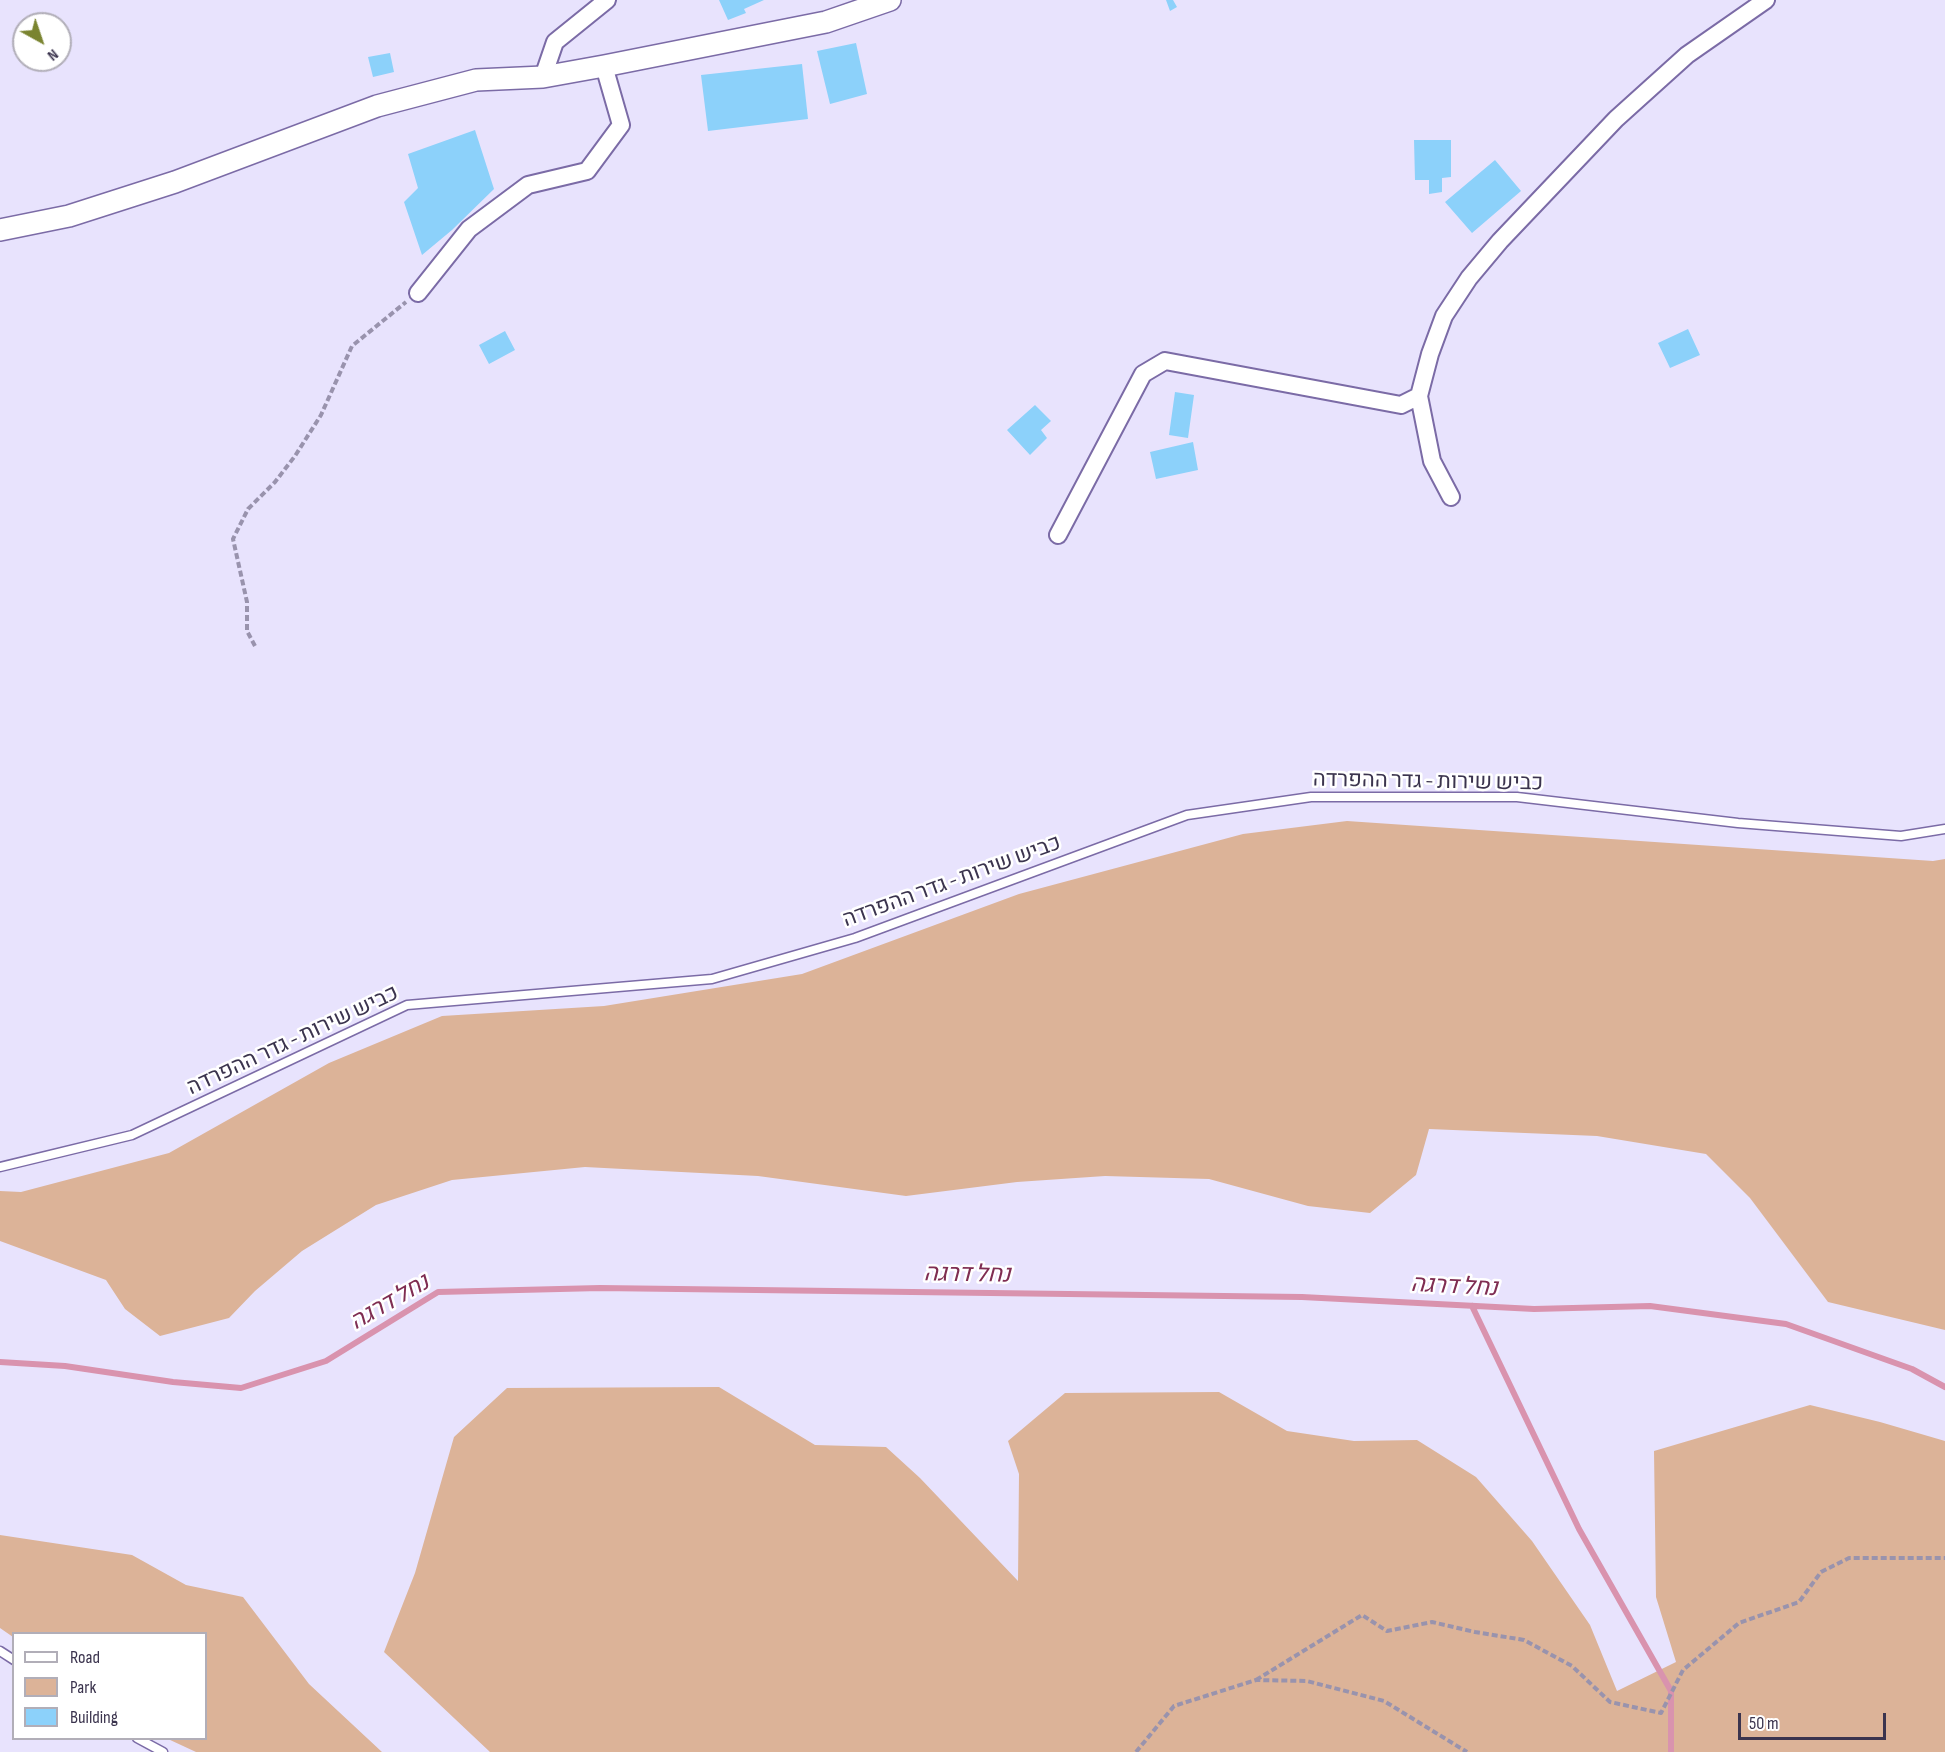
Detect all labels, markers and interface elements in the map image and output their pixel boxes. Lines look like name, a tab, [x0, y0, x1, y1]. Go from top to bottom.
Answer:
north arrow	[12, 12, 72, 72]
text: N	[43, 45, 62, 65]
street label: כביש שירות - גדר ההפרדה	[1313, 767, 1543, 797]
street label: כביש שירות - גדר ההפרדה	[839, 830, 1065, 934]
street label: כביש שירות - גדר ההפרדה	[183, 980, 403, 1102]
water label: נחל דרגה	[923, 1260, 1011, 1290]
water label: נחל דרגה	[345, 1269, 435, 1337]
water label: נחל דרגה	[1410, 1270, 1498, 1304]
legend	[12, 1632, 207, 1740]
text: Road	[70, 1647, 100, 1668]
text: Park	[70, 1677, 96, 1698]
scale bar	[1741, 1701, 1890, 1739]
text: Building	[70, 1707, 118, 1728]
text: 50 m	[1749, 1713, 1779, 1734]

